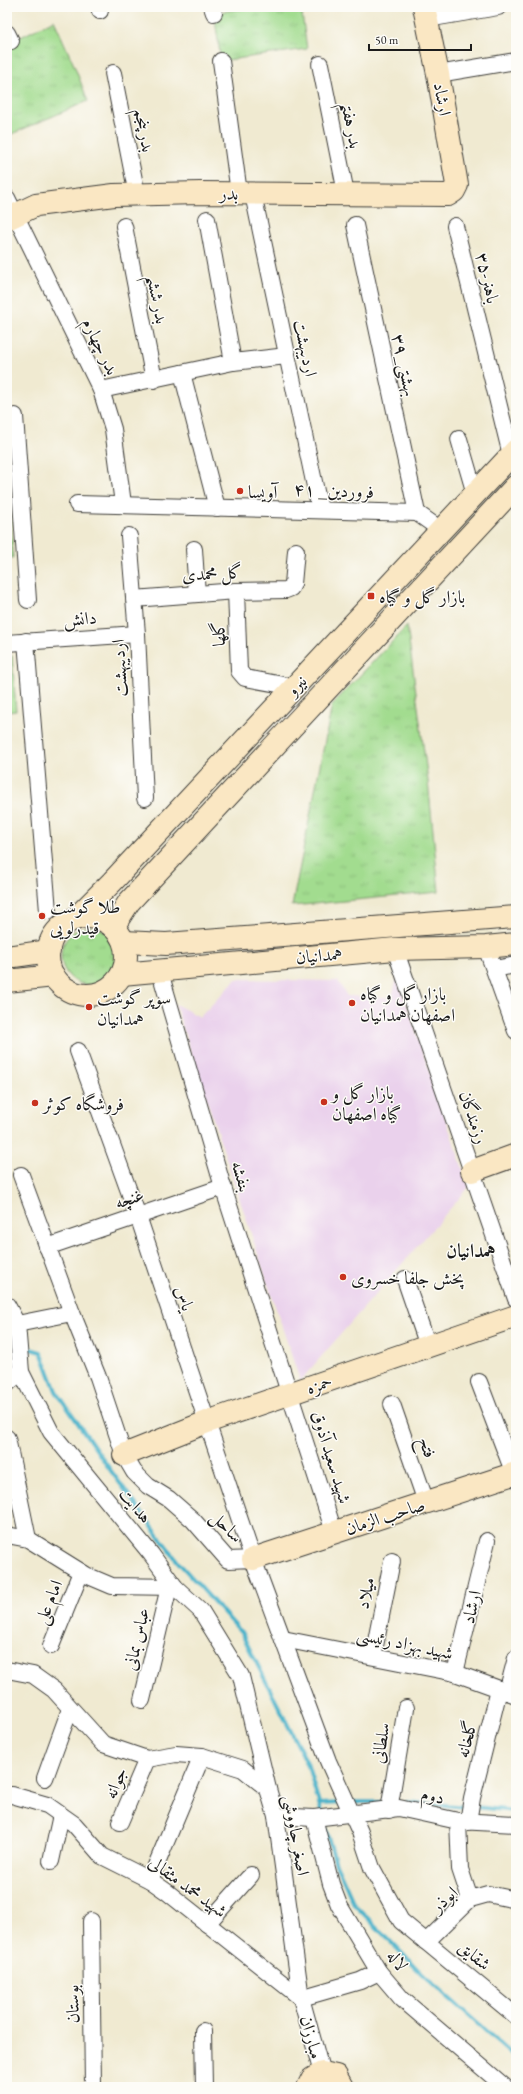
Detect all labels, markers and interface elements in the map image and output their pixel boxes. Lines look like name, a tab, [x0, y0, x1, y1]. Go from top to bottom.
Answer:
scale bar	[369, 26, 471, 52]
text: 50 m	[375, 32, 399, 48]
street label: ارشاد	[429, 80, 457, 118]
street label: بدر هفتم	[329, 99, 368, 152]
street label: بدر پنجم	[124, 106, 160, 155]
street label: بدر	[217, 181, 239, 205]
street label: ۳۵-باهنر	[471, 250, 505, 306]
street label: بدر ششم	[135, 272, 174, 327]
street label: بدر چهارم	[73, 314, 125, 381]
street label: اردیبهشت	[288, 317, 323, 379]
street label: ۳۹_بهشتی	[385, 332, 423, 399]
street label: ۴۱ _فروردین	[293, 477, 375, 504]
place label: آویسا	[248, 480, 280, 503]
marker: آویسا	[235, 486, 245, 496]
street label: گل محمدی	[181, 560, 243, 587]
place label: بازار گل و گیاه	[379, 585, 465, 609]
marker: بازار گل و گیاه	[366, 591, 376, 601]
street label: دانش	[63, 605, 97, 632]
street label: گلها	[206, 621, 230, 647]
street label: اردیبهشت	[106, 638, 133, 697]
street label: نیرو	[279, 670, 311, 702]
place label: طلا گوشت قیدرلویی	[50, 895, 120, 940]
marker: طلا گوشت قیدرلویی	[37, 911, 47, 921]
street label: همدانیان	[295, 942, 343, 968]
place label: بازار گل و گیاه اصفهان همدانیان	[360, 982, 455, 1026]
place label: سوپر گوشت همدانیان	[97, 986, 171, 1030]
marker: بازار گل و گیاه اصفهان همدانیان	[347, 998, 357, 1008]
marker: سوپر گوشت همدانیان	[84, 1002, 94, 1012]
place label: بازار گل و گیاه اصفهان	[330, 1081, 401, 1125]
street label: رزمندگان	[454, 1087, 494, 1147]
place label: فروشگاه کوثر	[41, 1092, 124, 1116]
marker: بازار گل و گیاه اصفهان	[319, 1097, 329, 1107]
marker: فروشگاه کوثر	[30, 1098, 40, 1108]
street label: بنفشه	[226, 1158, 258, 1194]
street label: غنچه	[111, 1182, 147, 1215]
district label: همدانیان	[446, 1238, 496, 1263]
place label: پخش جلفا خسروی	[351, 1266, 465, 1290]
marker: پخش جلفا خسروی	[338, 1272, 348, 1282]
street label: یاس	[170, 1282, 201, 1315]
street label: حمزه	[303, 1369, 335, 1400]
street label: شهید سعید آذوق	[306, 1408, 357, 1506]
street label: فتح	[409, 1433, 442, 1462]
street label: هدایت	[114, 1482, 158, 1528]
street label: صاحب الزمان	[342, 1492, 428, 1541]
street label: ساحل	[204, 1505, 248, 1549]
street label: میلاد	[350, 1575, 380, 1611]
street label: امام علی	[29, 1576, 72, 1629]
street label: ارشاد	[456, 1588, 486, 1626]
street label: عباس بمانی	[118, 1605, 154, 1673]
street label: شهید بهزاد رئیسی	[354, 1622, 455, 1666]
street label: گلخانه	[450, 1718, 482, 1760]
street label: سلطانی	[365, 1721, 395, 1765]
street label: جوانه	[98, 1764, 132, 1802]
street label: دوم	[418, 1781, 447, 1814]
street label: اصغر چاووشی	[277, 1793, 315, 1878]
street label: شهید محمد مثقالی	[144, 1850, 232, 1923]
street label: ابوذر	[424, 1881, 462, 1919]
street label: شقایق	[454, 1935, 496, 1975]
street label: لاله	[382, 1945, 414, 1975]
street label: بوستان	[60, 1984, 84, 2024]
street label: مبارزان	[295, 2013, 329, 2061]

